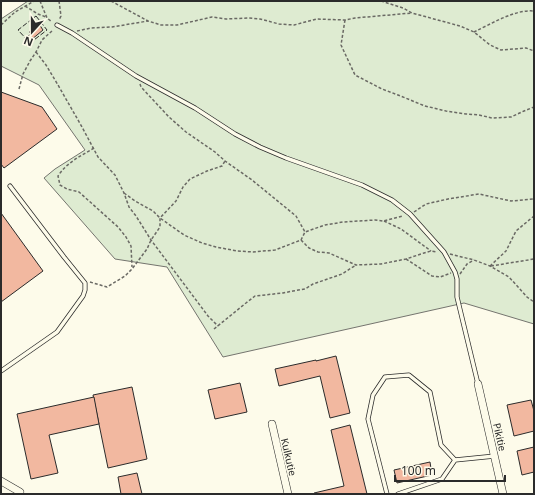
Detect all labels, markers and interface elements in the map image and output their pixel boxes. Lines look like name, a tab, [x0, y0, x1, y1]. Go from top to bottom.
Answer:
north arrow	[12, 12, 52, 52]
text: N	[21, 33, 35, 50]
street label: Pikitie	[490, 422, 510, 453]
street label: Kulkutie	[278, 437, 300, 478]
scale bar	[395, 457, 505, 483]
text: 100 m	[401, 462, 436, 479]

